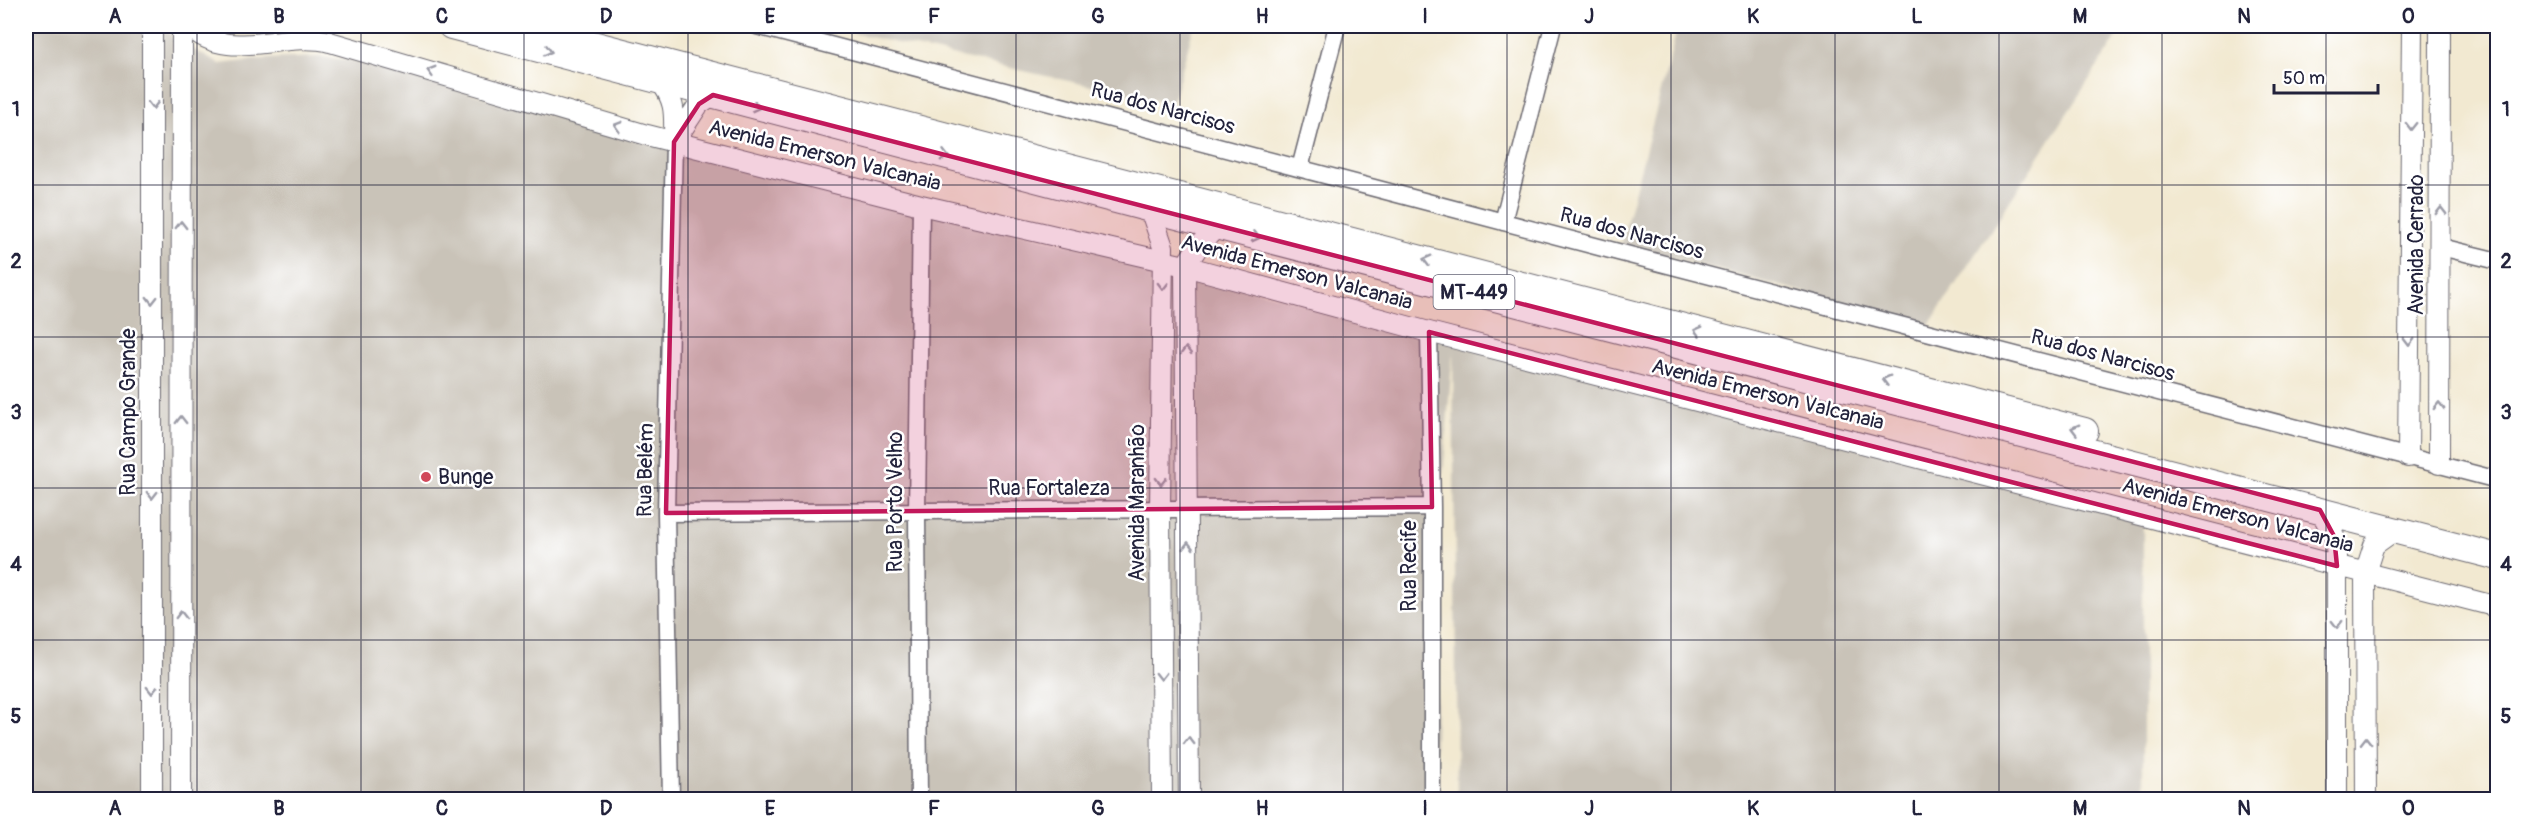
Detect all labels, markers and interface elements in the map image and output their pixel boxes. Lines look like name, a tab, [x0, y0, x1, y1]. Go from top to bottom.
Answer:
text: A	[109, 4, 122, 29]
text: B	[273, 4, 285, 29]
text: C	[436, 4, 448, 29]
text: D	[600, 4, 613, 29]
text: E	[765, 4, 776, 29]
text: F	[928, 4, 940, 29]
text: G	[1091, 4, 1105, 29]
text: H	[1256, 4, 1269, 29]
text: I	[1422, 4, 1428, 29]
text: J	[1584, 4, 1594, 29]
text: K	[1747, 4, 1759, 29]
text: L	[1911, 4, 1923, 29]
text: M	[2073, 4, 2087, 29]
text: N	[2237, 4, 2251, 29]
text: O	[2402, 4, 2415, 29]
one-way arrow	[542, 44, 553, 56]
scale bar	[2274, 57, 2378, 95]
one-way arrow	[426, 66, 437, 78]
text: 50 m	[2283, 67, 2325, 90]
street label: Rua dos Narcisos	[1088, 76, 1238, 141]
text: 1	[12, 97, 20, 122]
text: 1	[2502, 97, 2510, 122]
one-way arrow	[751, 99, 761, 112]
one-way arrow	[147, 101, 159, 110]
street label: Avenida Emerson Valcanaia	[706, 114, 944, 197]
one-way arrow	[613, 121, 624, 133]
one-way arrow	[2405, 121, 2417, 130]
one-way arrow	[939, 149, 950, 161]
street label: Avenida Cerrado	[2403, 174, 2430, 316]
street label: Rua dos Narcisos	[1557, 201, 1707, 266]
one-way arrow	[2435, 206, 2447, 215]
one-way arrow	[175, 221, 187, 230]
street label: Avenida Emerson Valcanaia	[1178, 229, 1416, 316]
one-way arrow	[1251, 229, 1261, 242]
text: 2	[10, 249, 22, 274]
text: 2	[2500, 249, 2512, 274]
one-way arrow	[1423, 255, 1433, 268]
road number: MT-449	[1434, 275, 1514, 309]
one-way arrow	[1157, 282, 1169, 291]
one-way arrow	[146, 296, 158, 305]
street label: Rua dos Narcisos	[2028, 323, 2178, 388]
one-way arrow	[1693, 325, 1703, 338]
street label: Rua Campo Grande	[115, 328, 142, 496]
one-way arrow	[2403, 337, 2415, 346]
one-way arrow	[1179, 347, 1192, 356]
street label: Avenida Emerson Valcanaia	[1649, 353, 1887, 436]
one-way arrow	[1881, 374, 1891, 387]
text: 3	[10, 400, 22, 425]
text: 3	[2500, 400, 2512, 425]
one-way arrow	[2433, 401, 2446, 410]
one-way arrow	[175, 416, 187, 425]
street label: Rua Belém	[631, 423, 660, 517]
one-way arrow	[2070, 423, 2080, 436]
street label: Avenida Maranhão	[1124, 424, 1151, 582]
street label: Rua Porto Velho	[882, 432, 909, 572]
place label: Bunge	[438, 464, 494, 491]
marker: Bunge	[419, 470, 433, 484]
street label: Avenida Emerson Valcanaia	[2119, 472, 2357, 559]
street label: Rua Fortaleza	[988, 475, 1110, 502]
one-way arrow	[1154, 477, 1167, 486]
one-way arrow	[146, 491, 158, 500]
street label: Rua Recife	[1396, 520, 1423, 612]
one-way arrow	[1182, 542, 1194, 551]
text: 4	[10, 552, 22, 577]
text: 4	[2500, 552, 2512, 577]
one-way arrow	[175, 611, 187, 620]
one-way arrow	[2331, 620, 2343, 629]
one-way arrow	[1155, 672, 1167, 681]
one-way arrow	[146, 686, 158, 695]
text: 5	[11, 704, 22, 729]
text: 5	[2501, 704, 2512, 729]
one-way arrow	[1183, 737, 1195, 746]
one-way arrow	[2360, 737, 2372, 746]
text: A	[109, 796, 122, 821]
text: B	[273, 796, 285, 821]
text: C	[436, 796, 448, 821]
text: D	[600, 796, 613, 821]
text: E	[765, 796, 776, 821]
text: F	[928, 796, 940, 821]
text: G	[1091, 796, 1105, 821]
text: H	[1256, 796, 1269, 821]
text: I	[1422, 796, 1428, 821]
text: J	[1584, 796, 1594, 821]
text: K	[1747, 796, 1759, 821]
text: L	[1911, 796, 1923, 821]
text: M	[2073, 796, 2087, 821]
text: N	[2237, 796, 2251, 821]
text: O	[2402, 796, 2415, 821]

